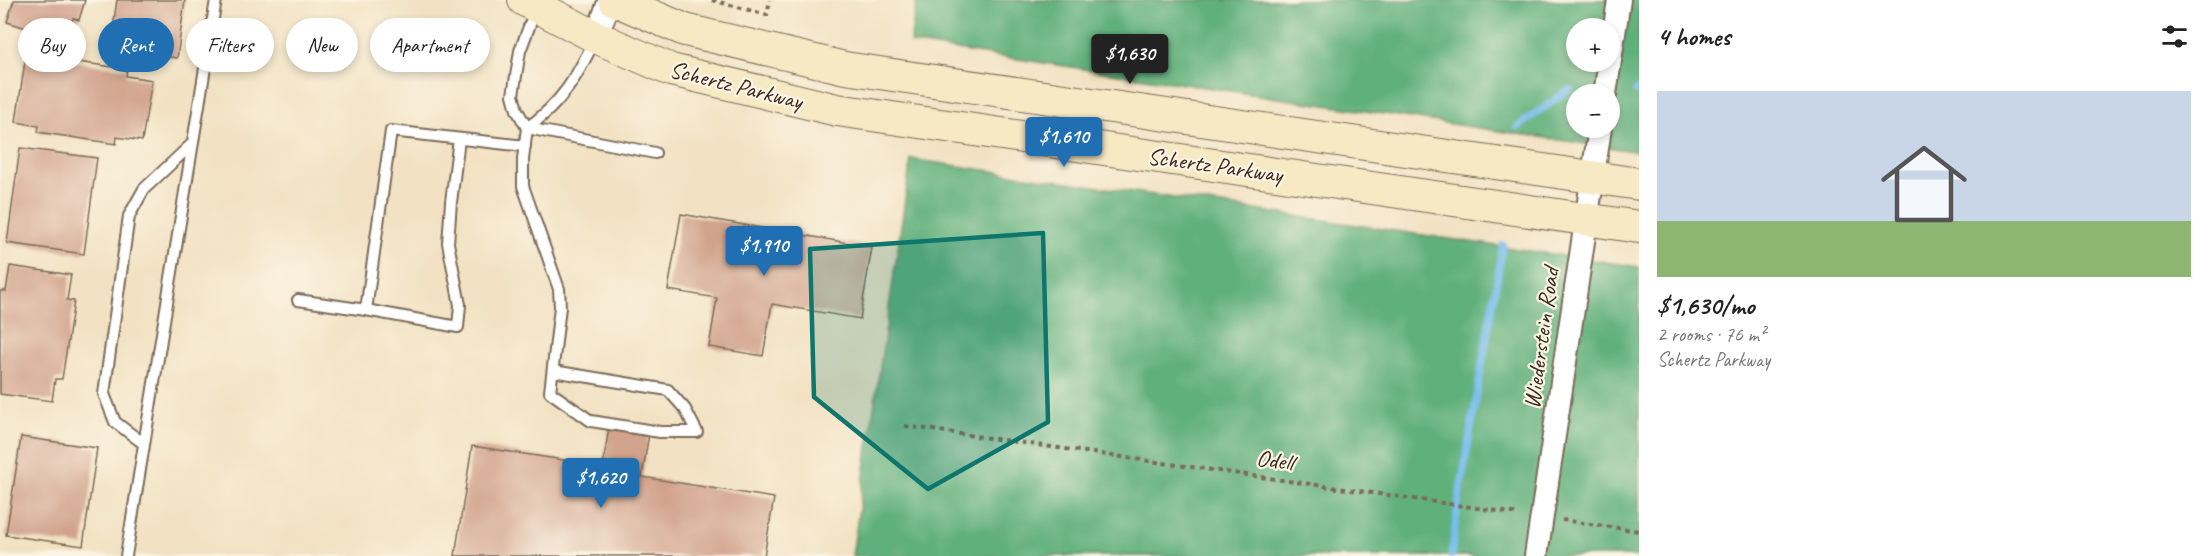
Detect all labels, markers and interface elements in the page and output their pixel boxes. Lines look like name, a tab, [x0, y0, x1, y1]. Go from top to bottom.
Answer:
chip: Buy	[18, 18, 86, 72]
chip: Rent	[98, 18, 174, 72]
chip: Filters	[186, 18, 274, 72]
chip: New	[286, 18, 358, 72]
chip: Apartment	[370, 18, 490, 72]
map controls	[1566, 18, 1620, 138]
button: +	[1566, 18, 1620, 72]
text: 4 homes	[1657, 20, 1730, 53]
icon: filters	[2158, 20, 2191, 53]
pin: $1,630	[1081, 34, 1179, 85]
text: $1,630	[1105, 41, 1155, 66]
street label: Schertz Parkway	[667, 54, 807, 116]
button: −	[1566, 84, 1620, 138]
pin: $1,610	[1015, 117, 1113, 168]
text: $1,610	[1039, 124, 1089, 149]
icon: home	[1870, 130, 1978, 238]
street label: Schertz Parkway	[1146, 141, 1286, 190]
pin: $1,910	[715, 226, 813, 277]
text: $1,910	[740, 233, 788, 258]
street label: Wiederstein Road	[1516, 262, 1566, 411]
text: $1,630/mo	[1657, 289, 1755, 322]
text: 2 rooms · 76 m²	[1657, 322, 1765, 347]
text: Schertz Parkway	[1657, 347, 1770, 372]
street label: Odell	[1254, 443, 1299, 478]
pin: $1,620	[552, 458, 650, 509]
text: $1,620	[576, 465, 626, 490]

